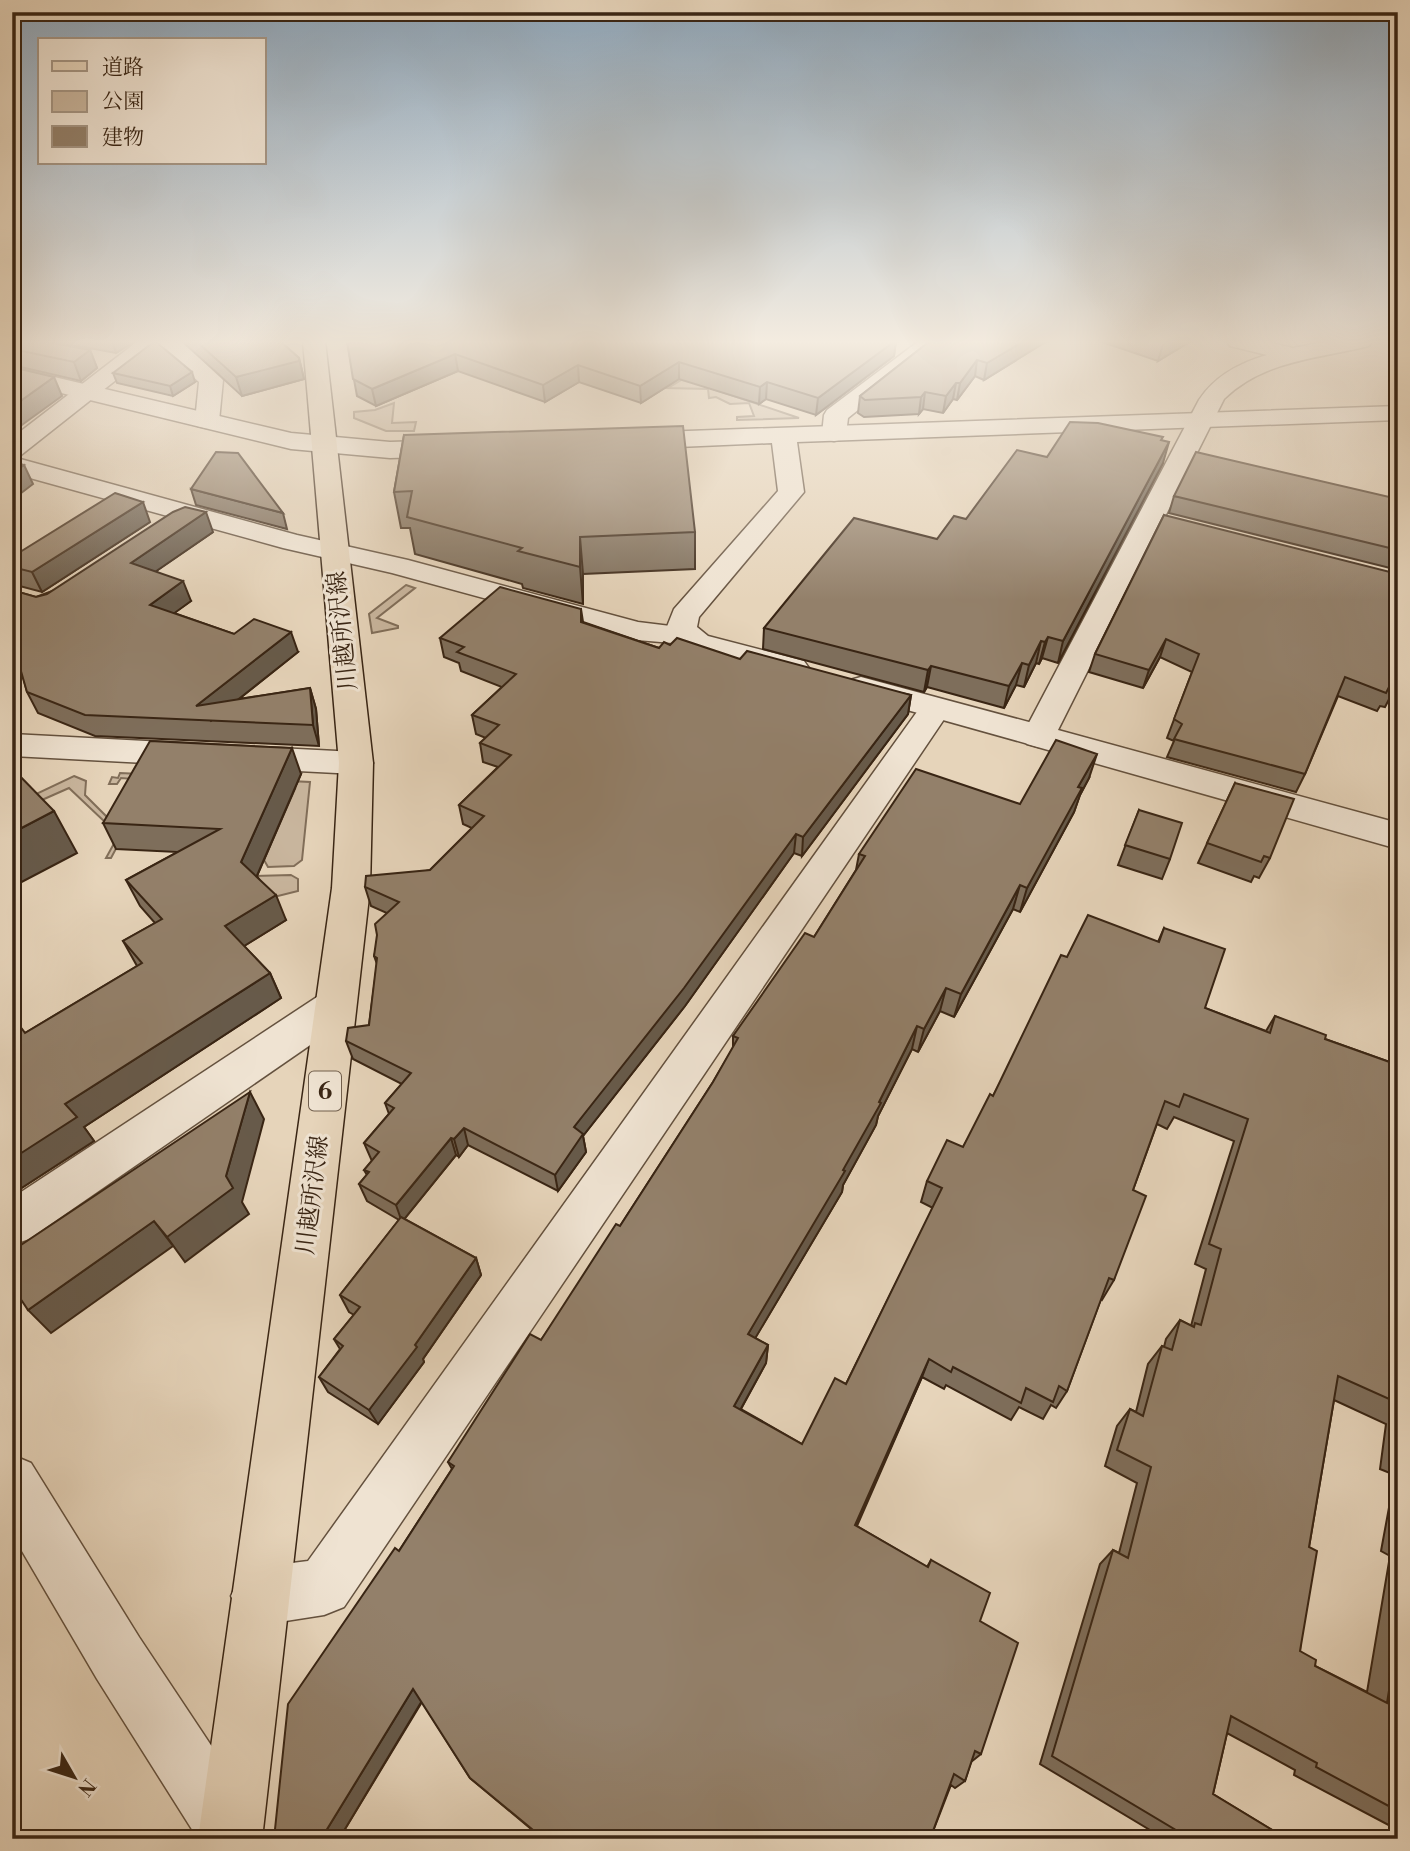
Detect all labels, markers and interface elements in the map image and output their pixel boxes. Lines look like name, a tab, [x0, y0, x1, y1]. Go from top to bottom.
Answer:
legend	[38, 38, 266, 164]
text: 道路	[102, 55, 144, 81]
text: 公園	[102, 89, 144, 115]
text: 建物	[102, 125, 144, 151]
street label: 川越所沢線	[322, 570, 364, 692]
road number: 6	[309, 1072, 341, 1110]
street label: 川越所沢線	[291, 1134, 335, 1257]
north arrow	[38, 1742, 108, 1812]
text: N	[72, 1774, 100, 1800]

